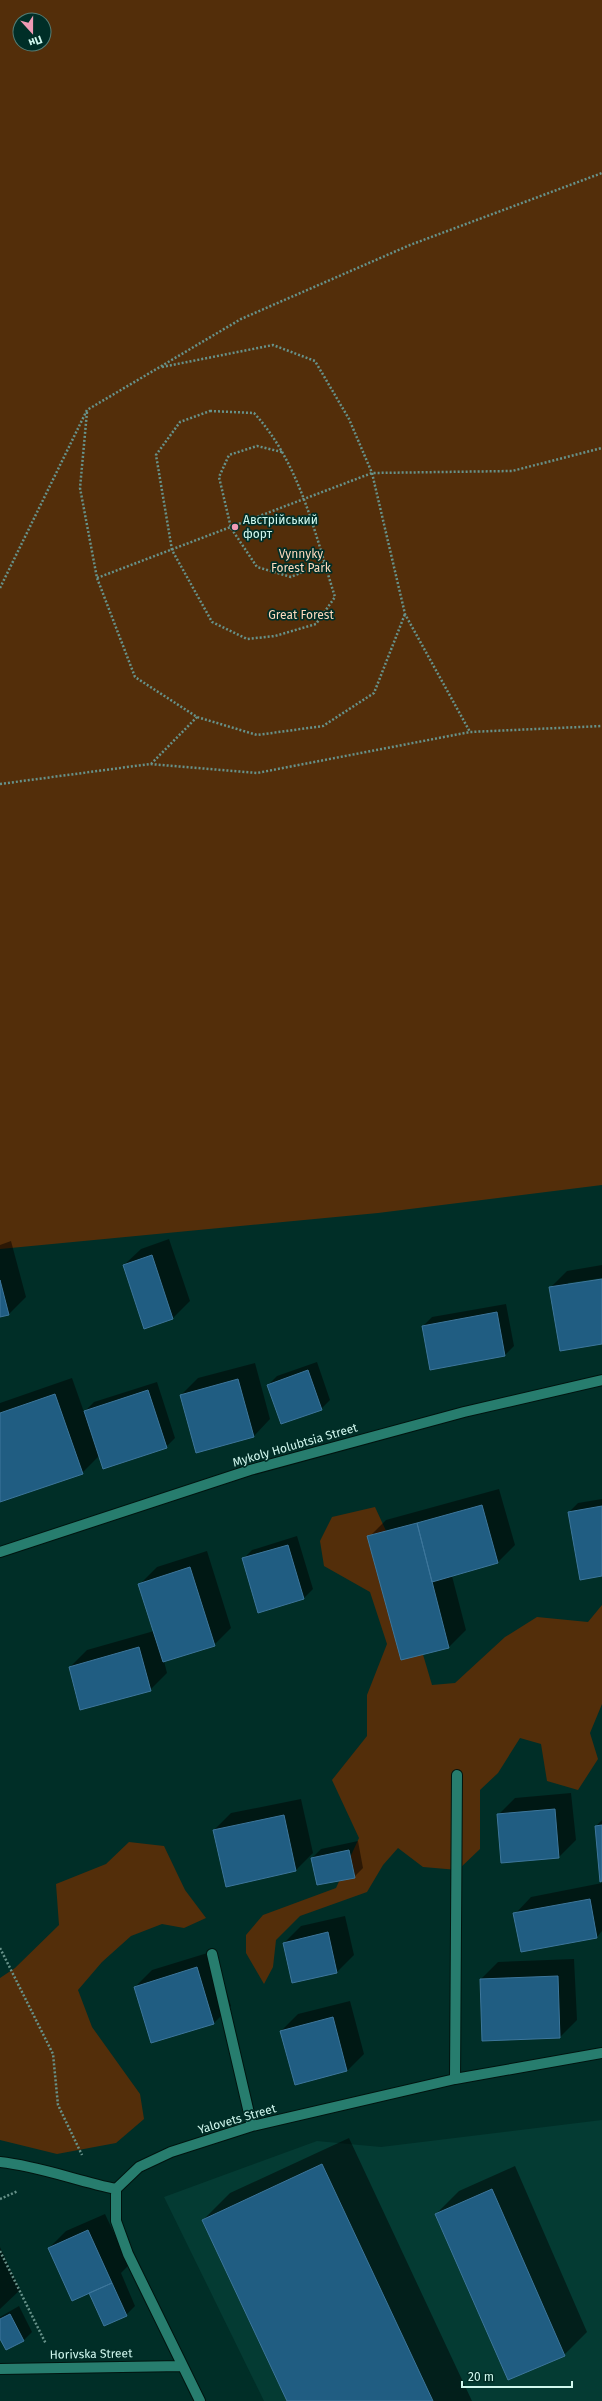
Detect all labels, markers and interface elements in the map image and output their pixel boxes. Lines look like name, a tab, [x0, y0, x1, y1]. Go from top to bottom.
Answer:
north arrow	[12, 12, 52, 52]
text: Пн	[27, 32, 44, 49]
place label: Австрійський форт	[243, 513, 318, 541]
marker: Австрійський форт	[230, 522, 240, 532]
park label: Vynnyky Forest Park	[271, 547, 332, 575]
park label: Great Forest	[268, 608, 334, 622]
street label: Mykoly Holubtsia Street	[231, 1420, 360, 1470]
street label: Yalovets Street	[196, 2101, 278, 2137]
street label: Horivska Street	[49, 2346, 133, 2362]
scale bar	[462, 2363, 572, 2389]
text: 20 m	[468, 2370, 494, 2384]

